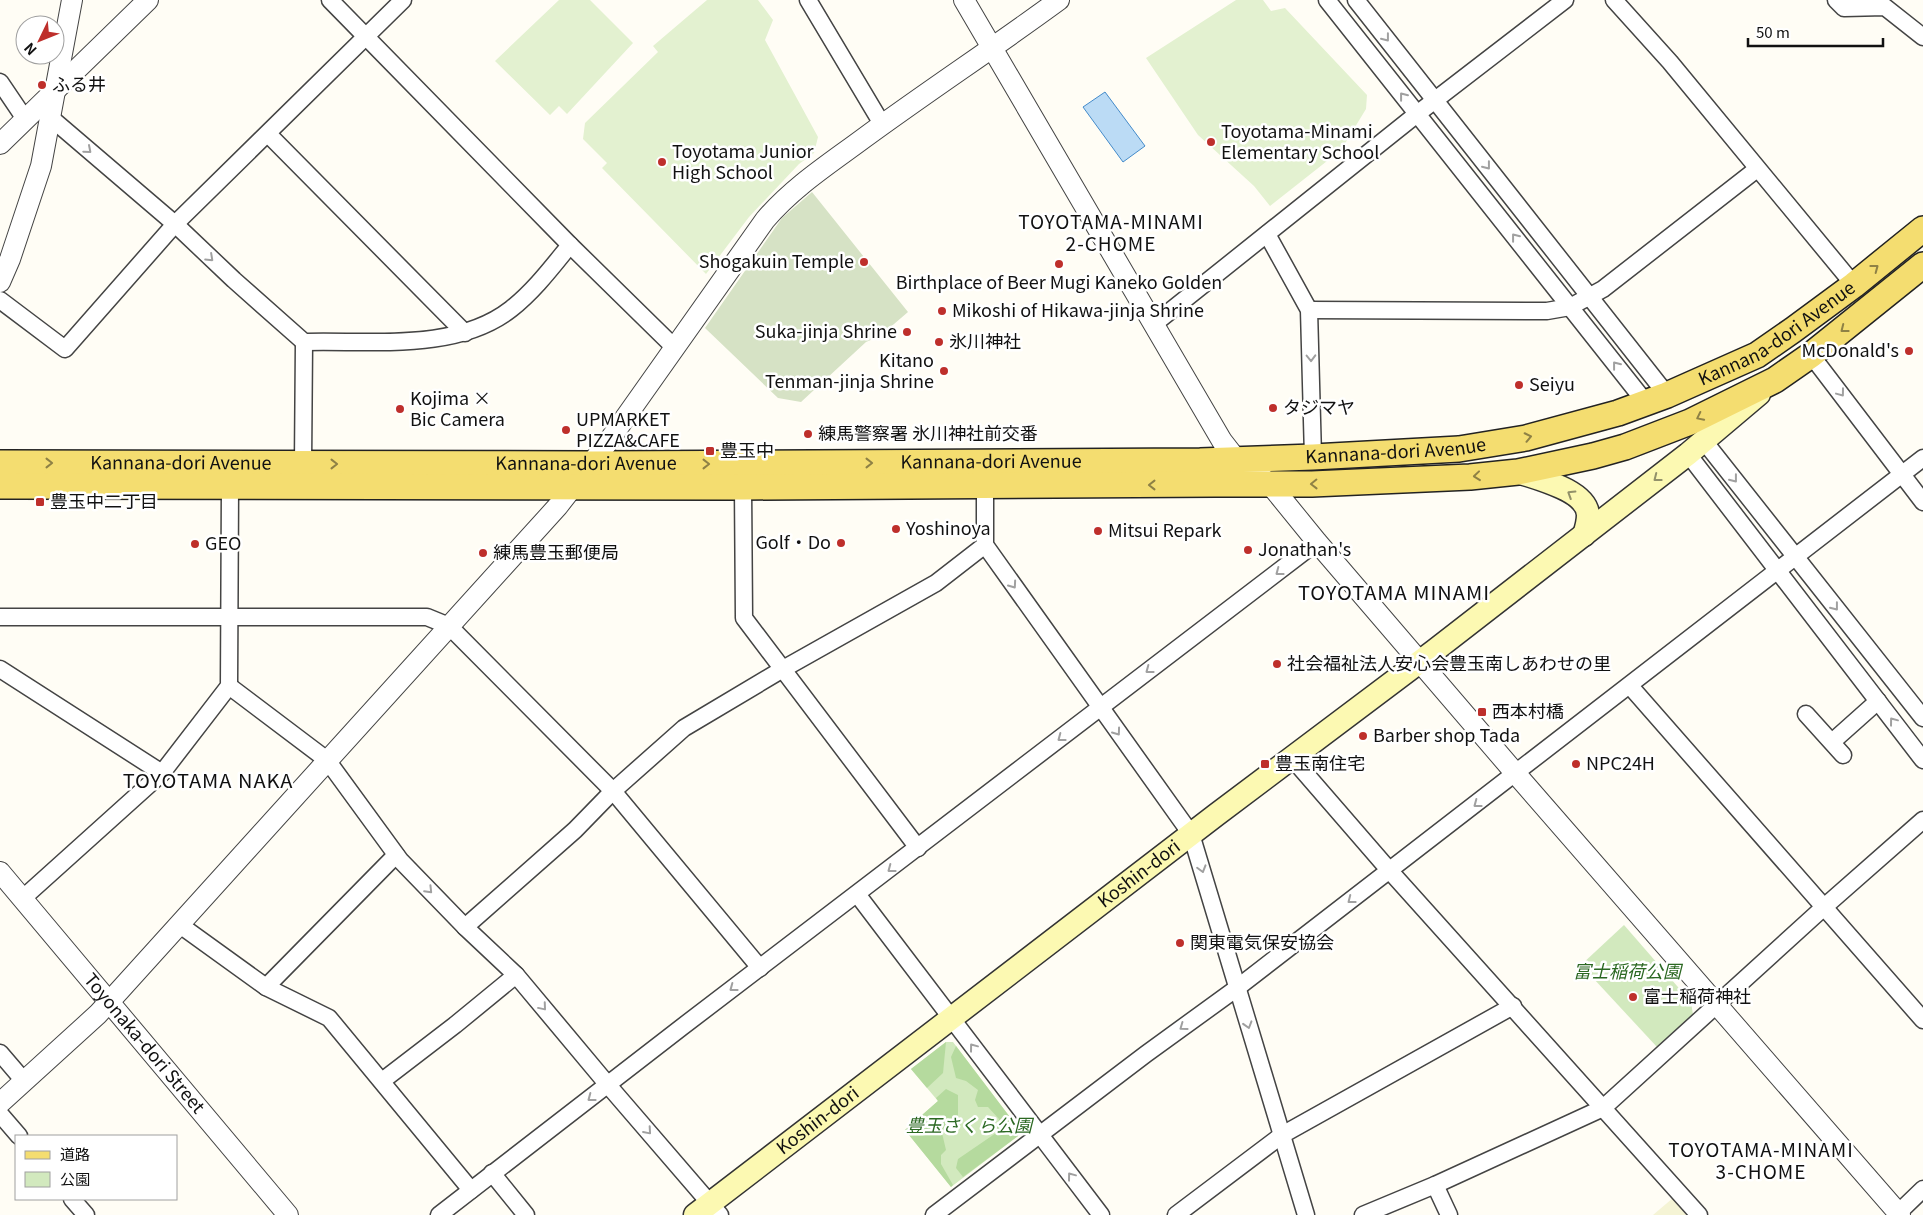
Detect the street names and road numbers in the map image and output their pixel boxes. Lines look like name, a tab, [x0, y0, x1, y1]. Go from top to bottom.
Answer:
street label: Kannana-dori Avenue	[1693, 274, 1860, 391]
street label: Kannana-dori Avenue	[1305, 430, 1488, 468]
street label: Kannana-dori Avenue	[900, 447, 1082, 473]
street label: Kannana-dori Avenue	[90, 448, 272, 474]
street label: Kannana-dori Avenue	[495, 449, 677, 475]
street label: Koshin-dori	[1091, 832, 1185, 913]
street label: Toyonaka-dori Street	[79, 967, 212, 1118]
street label: Koshin-dori	[770, 1079, 863, 1159]

